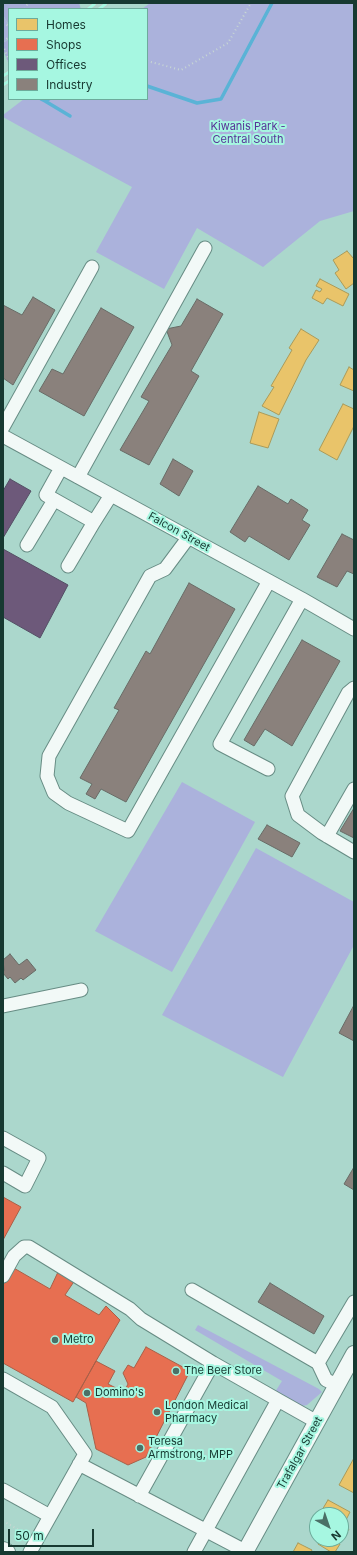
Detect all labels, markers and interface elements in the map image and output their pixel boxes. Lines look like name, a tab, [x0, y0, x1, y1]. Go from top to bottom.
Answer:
legend	[8, 8, 148, 100]
text: Homes	[46, 17, 86, 32]
text: Shops	[46, 37, 82, 52]
text: Offices	[46, 57, 87, 72]
text: Industry	[46, 77, 92, 92]
park label: Kiwanis Park - Central South	[210, 120, 286, 146]
street label: Falcon Street	[146, 510, 212, 554]
place label: Metro	[63, 1333, 94, 1347]
marker: Metro	[50, 1335, 60, 1345]
place label: The Beer Store	[184, 1364, 262, 1378]
marker: The Beer Store	[171, 1366, 181, 1376]
place label: Domino's	[95, 1386, 144, 1400]
marker: Domino's	[82, 1388, 92, 1398]
place label: London Medical Pharmacy	[165, 1399, 248, 1425]
marker: London Medical Pharmacy	[152, 1407, 162, 1417]
street label: Trafalgar Street	[275, 1414, 325, 1492]
place label: Teresa Armstrong, MPP	[148, 1435, 233, 1461]
marker: Teresa Armstrong, MPP	[135, 1443, 145, 1453]
north arrow	[309, 1507, 349, 1547]
scale bar	[10, 1521, 96, 1547]
text: N	[328, 1527, 344, 1543]
text: 50 m	[15, 1528, 44, 1543]

